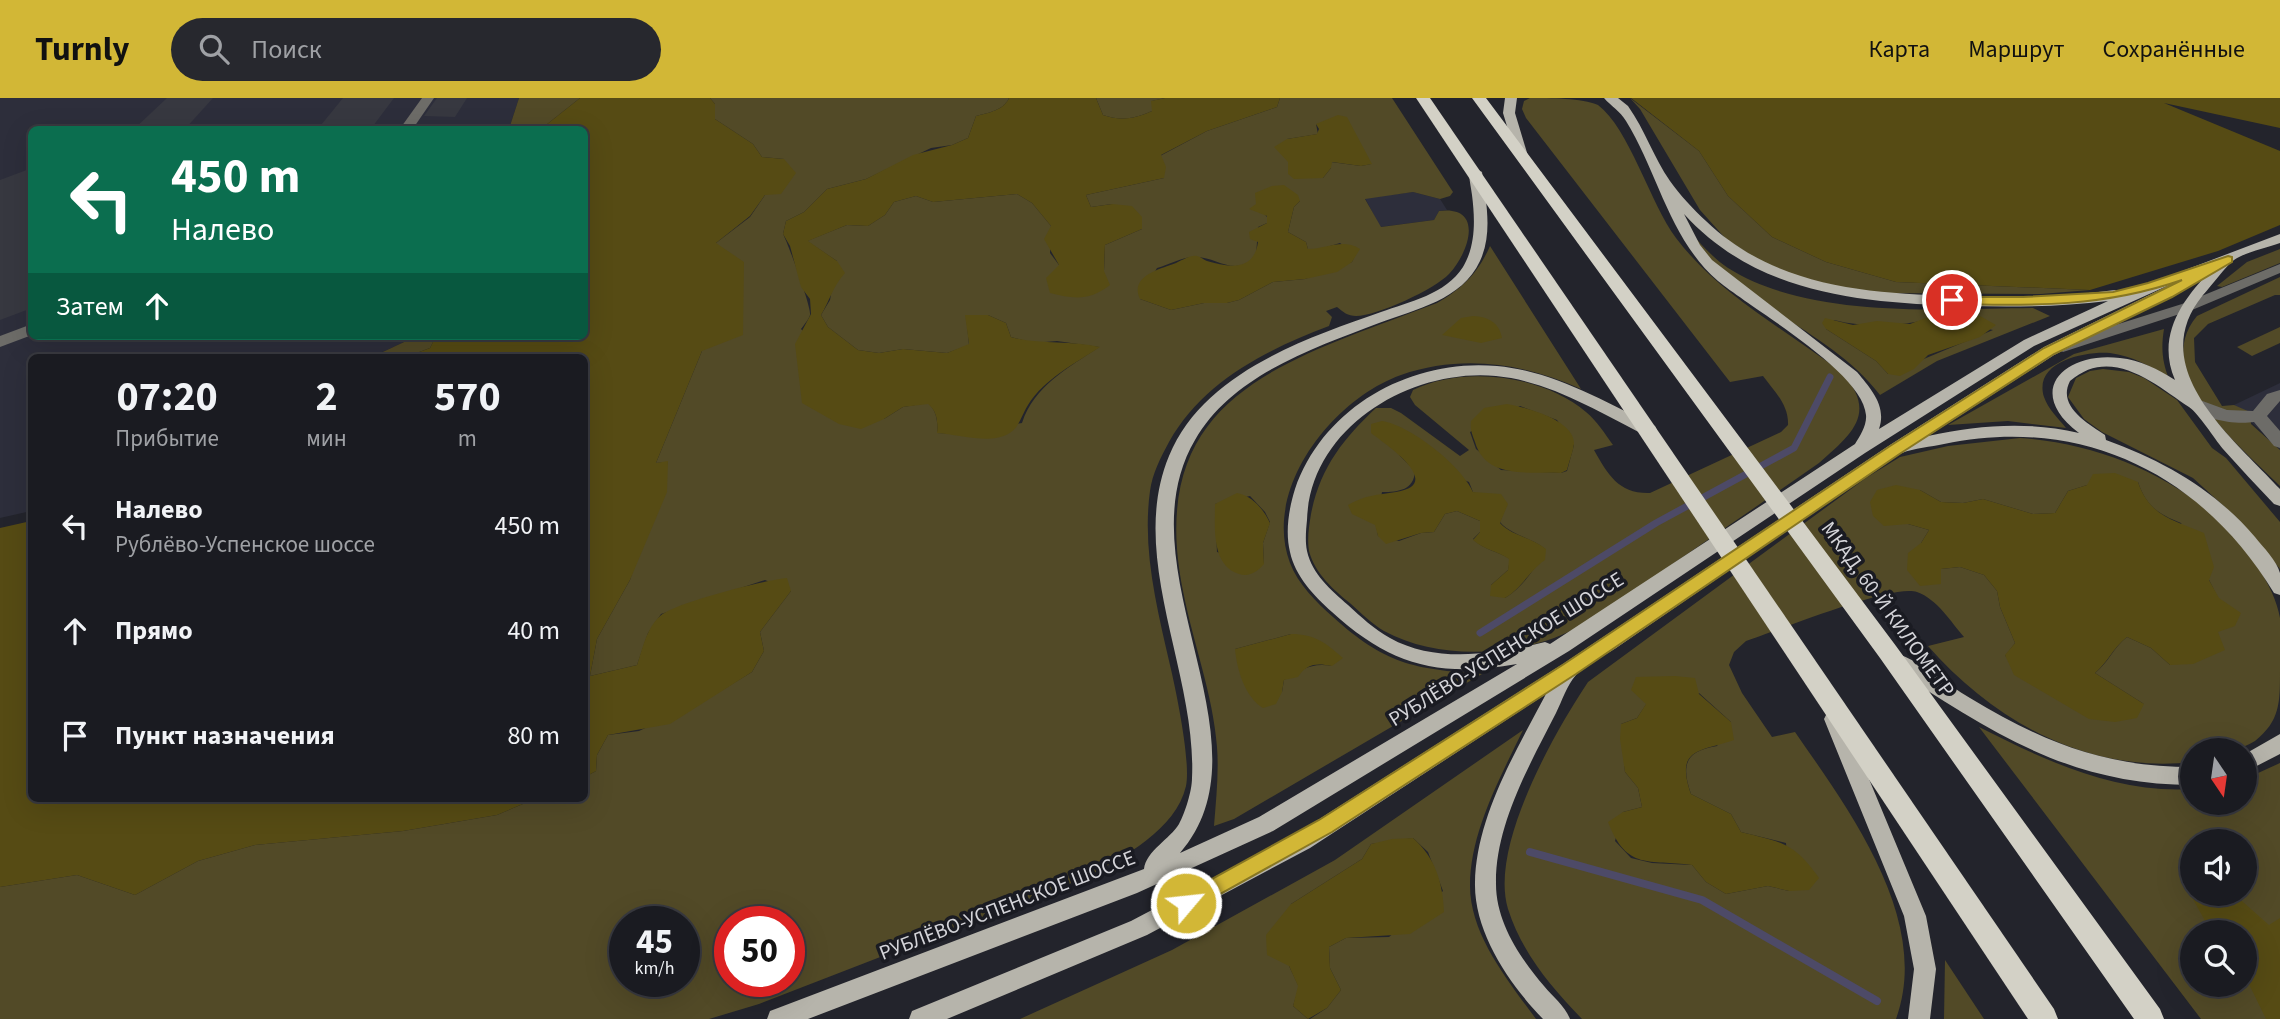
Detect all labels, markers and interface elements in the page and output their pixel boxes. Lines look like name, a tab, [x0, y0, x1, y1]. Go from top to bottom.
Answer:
search box	[171, 18, 661, 81]
text: Turnly	[35, 26, 129, 73]
icon: search	[195, 30, 233, 68]
text: Поиск	[251, 31, 322, 68]
text: Карта	[1869, 32, 1930, 67]
text: Маршрут	[1968, 32, 2064, 67]
text: Сохранённые	[2102, 32, 2245, 67]
text: 450 m	[171, 142, 300, 212]
icon: left	[56, 154, 147, 245]
text: Налево	[171, 207, 274, 253]
pin	[1922, 270, 1982, 330]
icon: arrive	[1933, 281, 1971, 319]
icon: ahead	[138, 287, 176, 325]
text: Затем	[56, 288, 124, 325]
text: 07:20	[116, 367, 218, 427]
text: 2	[315, 367, 338, 427]
text: 570	[434, 367, 501, 427]
text: Прибытие	[115, 422, 219, 455]
text: мин	[306, 422, 347, 455]
text: m	[458, 422, 477, 455]
text: Налево	[115, 491, 203, 528]
icon: left	[56, 507, 94, 545]
text: 450 m	[494, 507, 560, 544]
street label: МКАД, 60-Й КИЛОМЕТР	[1814, 515, 1962, 703]
text: Рублёво-Успенское шоссе	[115, 528, 375, 561]
street label: РУБЛЁВО-УСПЕНСКОЕ ШОССЕ	[1383, 564, 1629, 734]
icon: ahead	[56, 612, 94, 650]
text: Прямо	[115, 612, 193, 649]
text: 40 m	[507, 612, 560, 649]
icon: arrive	[56, 717, 94, 755]
text: Пункт назначения	[115, 717, 335, 754]
text: 80 m	[507, 717, 560, 754]
north arrow	[2180, 738, 2258, 816]
map controls	[2180, 738, 2257, 997]
button: sound	[2180, 829, 2257, 906]
street label: РУБЛЁВО-УСПЕНСКОЕ ШОССЕ	[875, 842, 1139, 968]
position arrow	[1149, 866, 1223, 940]
speed limit sign: 50	[714, 906, 805, 997]
text: 45	[636, 917, 673, 967]
button: search	[2180, 920, 2257, 997]
text: km/h	[635, 956, 674, 981]

